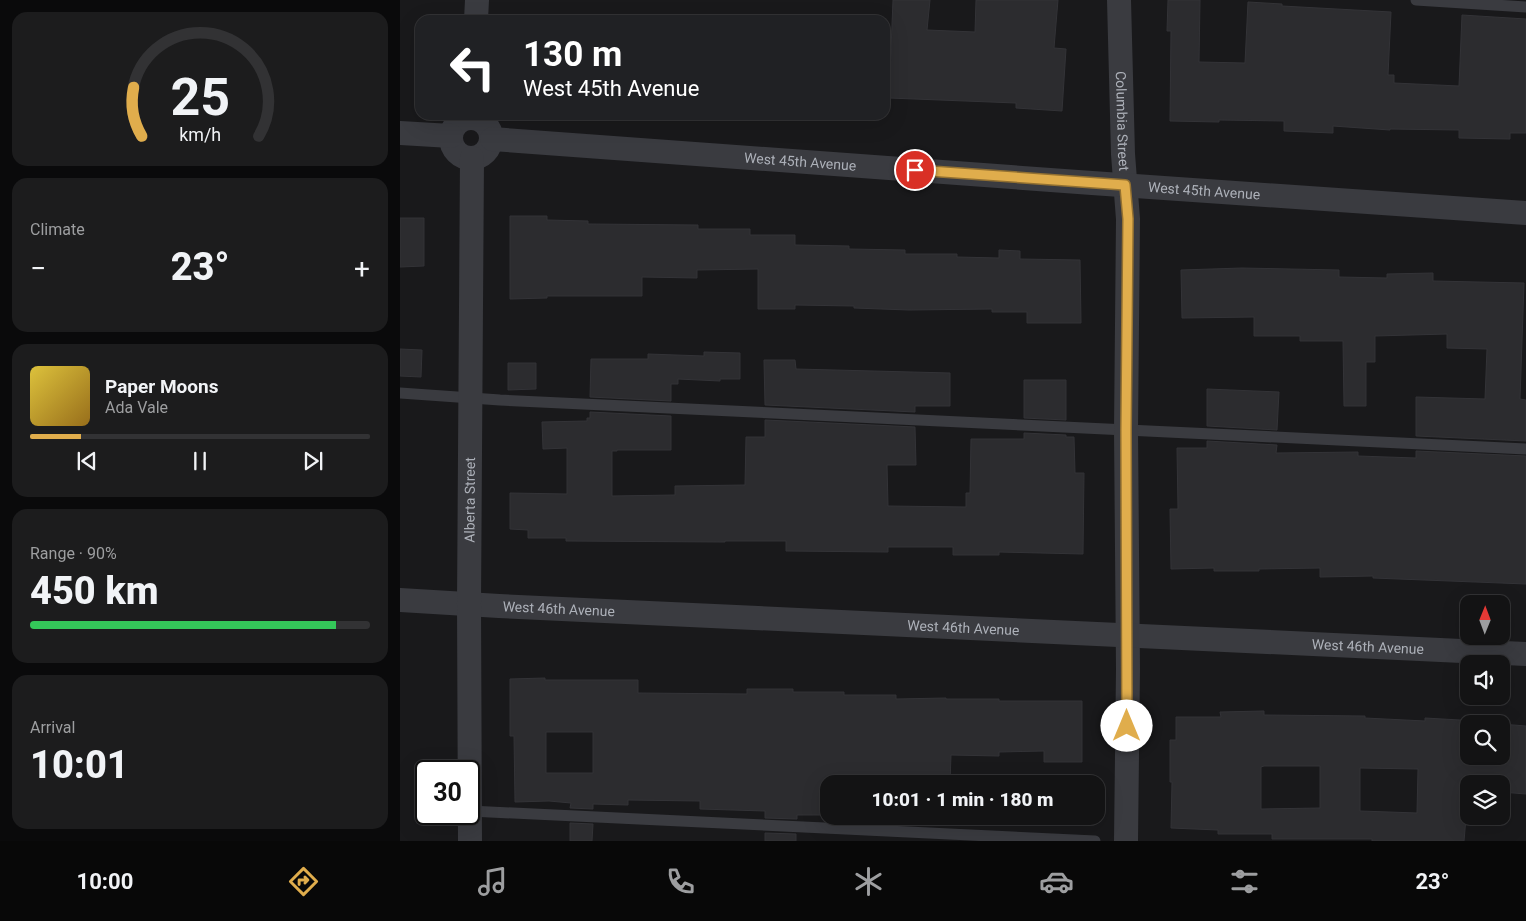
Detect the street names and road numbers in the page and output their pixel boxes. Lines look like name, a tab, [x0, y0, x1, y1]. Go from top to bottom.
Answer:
street label: Columbia Street	[1113, 71, 1132, 172]
street label: West 45th Avenue	[744, 150, 857, 174]
street label: West 45th Avenue	[1148, 179, 1261, 203]
street label: Alberta Street	[461, 457, 478, 543]
street label: West 46th Avenue	[502, 598, 615, 619]
street label: West 46th Avenue	[907, 617, 1020, 638]
street label: West 46th Avenue	[1311, 636, 1424, 657]

